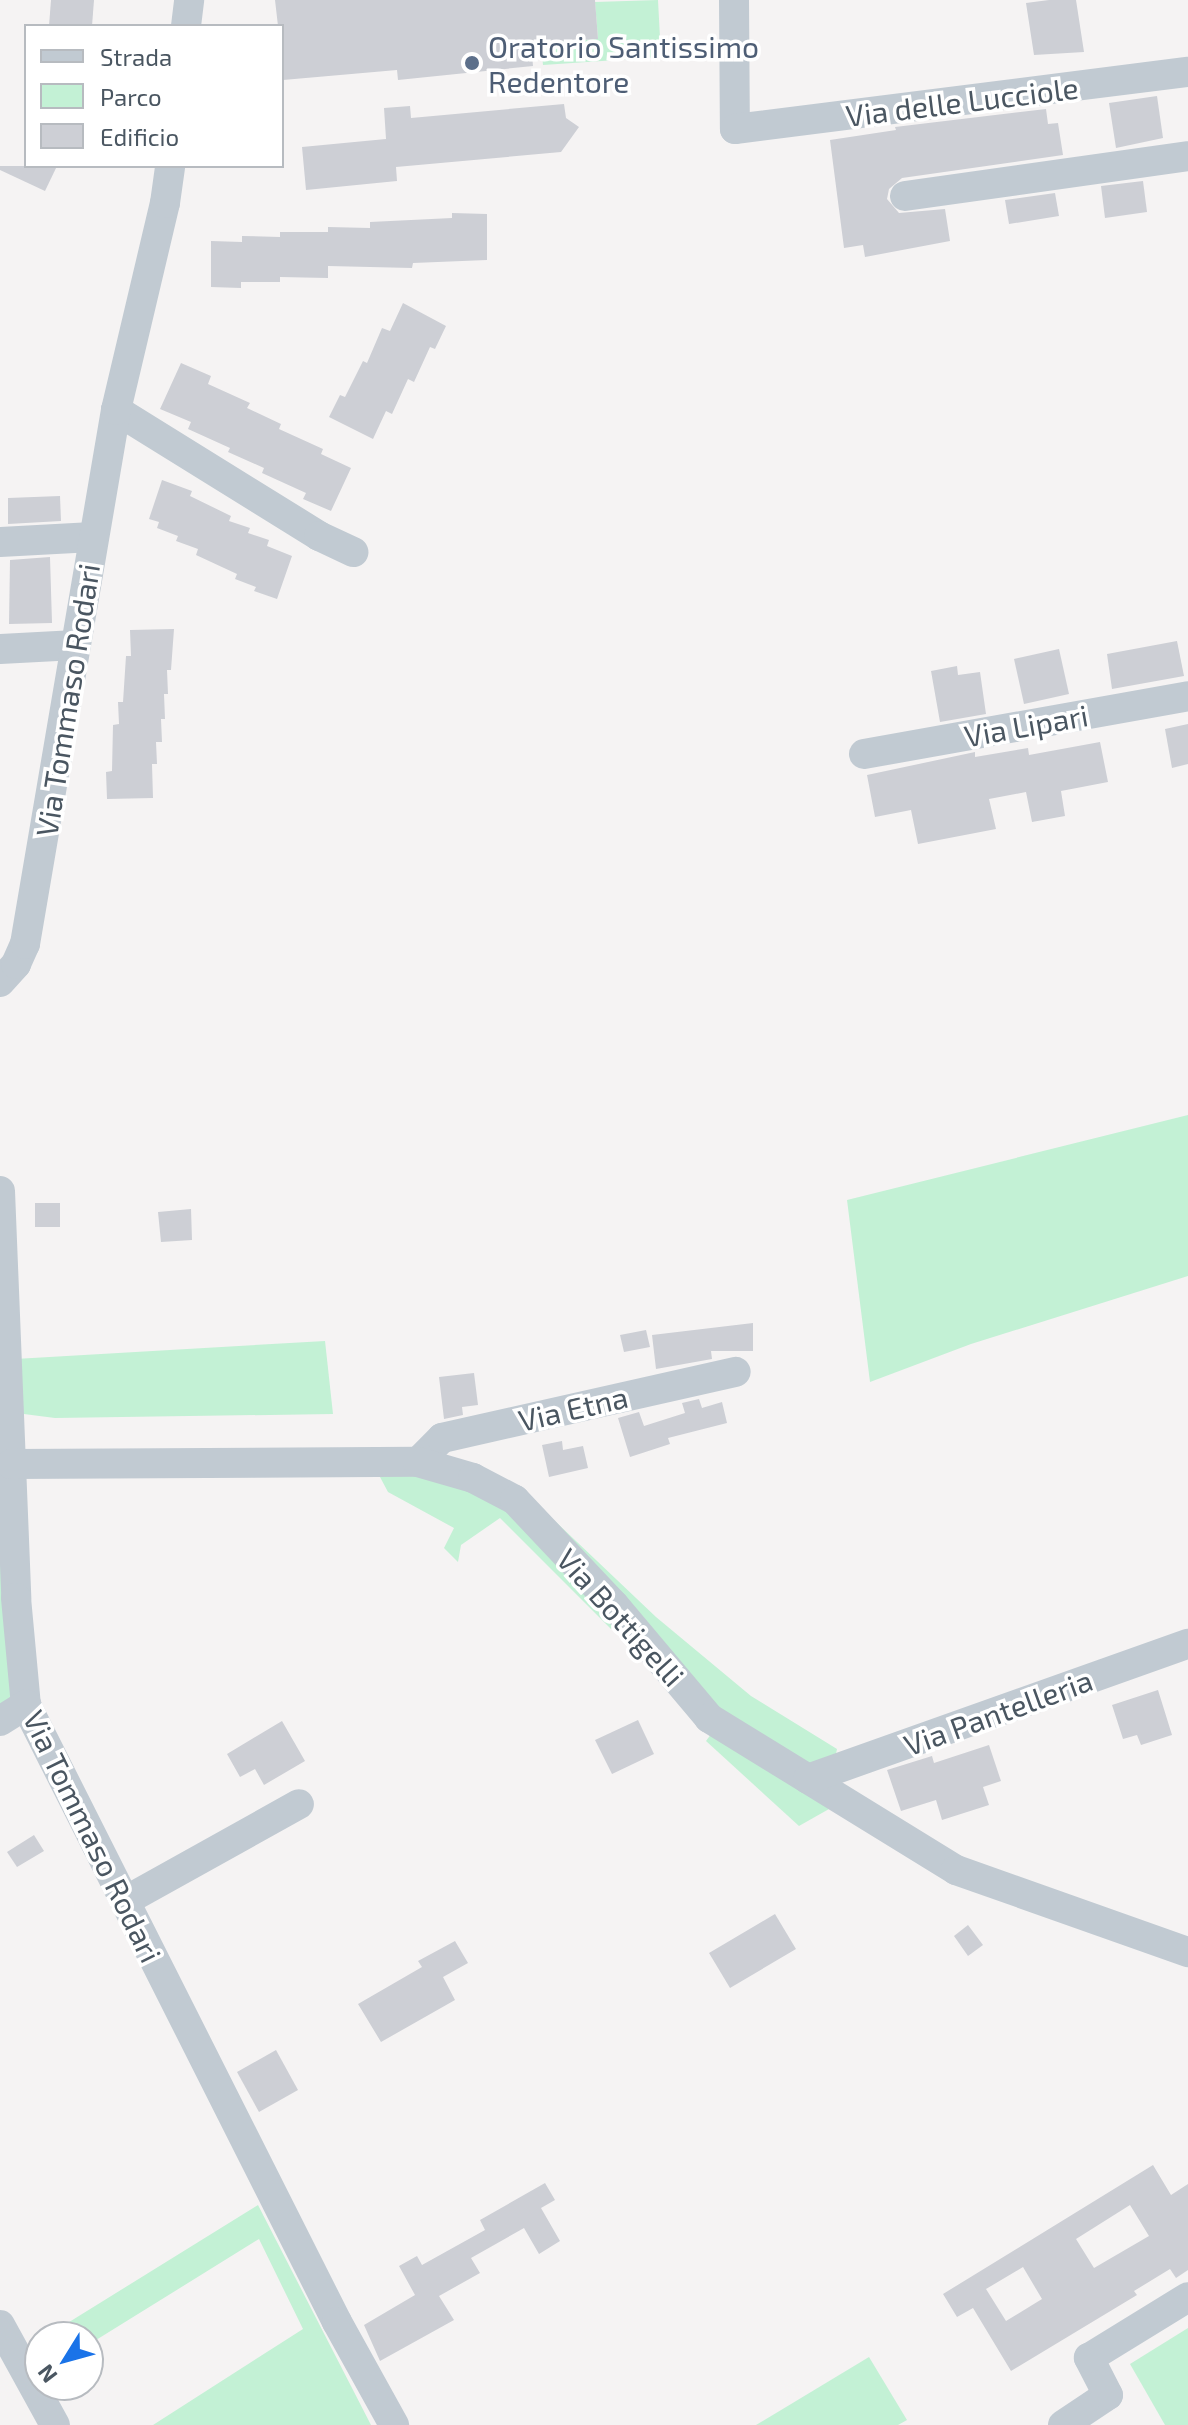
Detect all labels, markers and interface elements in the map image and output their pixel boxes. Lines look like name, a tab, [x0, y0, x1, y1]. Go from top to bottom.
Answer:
legend	[24, 24, 284, 168]
place label: Oratorio Santissimo Redentore	[488, 28, 759, 98]
text: Strada	[100, 42, 172, 71]
marker: Oratorio Santissimo Redentore	[463, 54, 481, 72]
street label: Via delle Lucciole	[844, 69, 1080, 133]
text: Parco	[100, 82, 162, 111]
text: Edificio	[100, 122, 179, 151]
street label: Via Tommaso Rodari	[28, 561, 106, 839]
street label: Via Lipari	[961, 696, 1091, 754]
street label: Via Etna	[515, 1378, 631, 1438]
street label: Via Bottigelli	[550, 1541, 692, 1693]
street label: Via Pantelleria	[899, 1661, 1097, 1763]
street label: Via Tommaso Rodari	[16, 1704, 170, 1968]
north arrow	[24, 2321, 104, 2401]
text: N	[31, 2360, 62, 2388]

